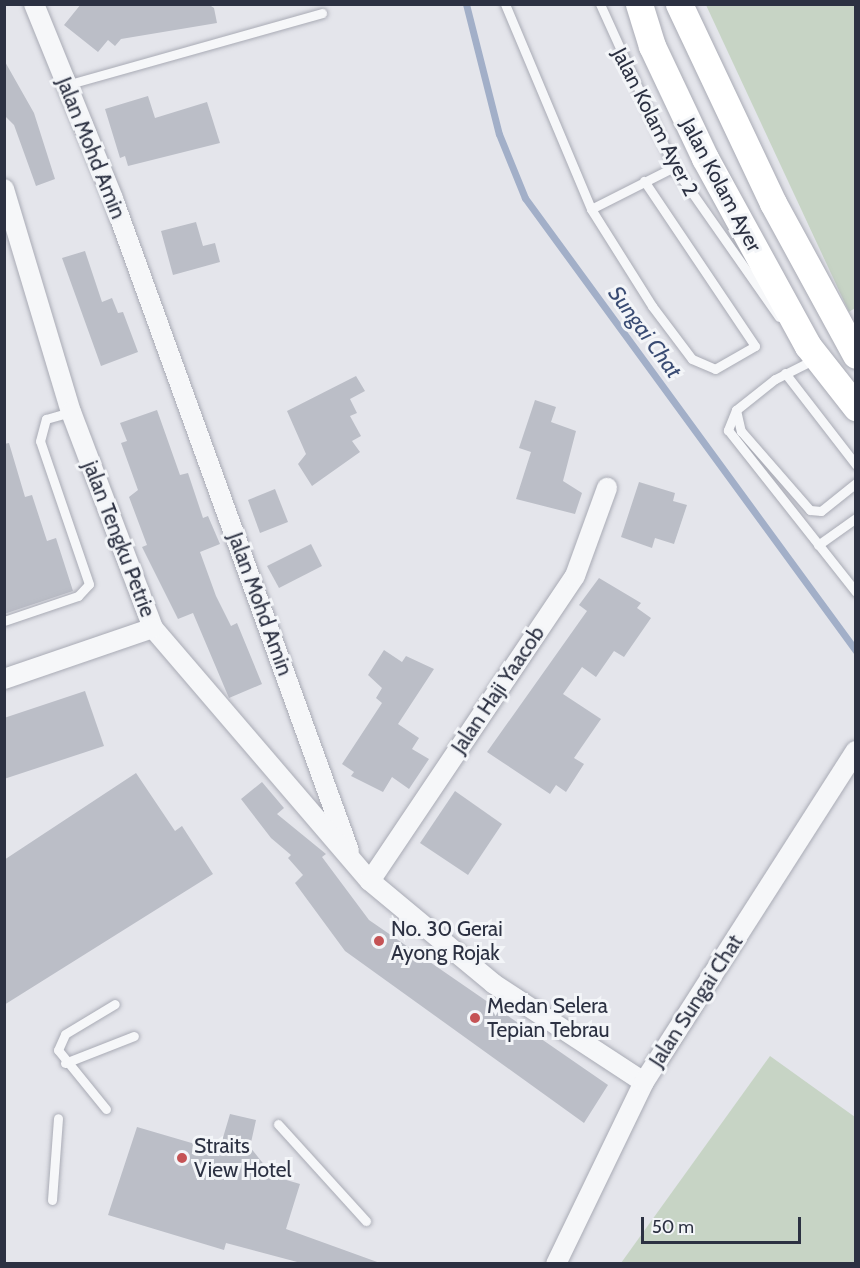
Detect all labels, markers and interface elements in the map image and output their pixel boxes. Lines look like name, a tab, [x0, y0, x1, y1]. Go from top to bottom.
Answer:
street label: Jalan Kolam Ayer 2	[607, 44, 703, 200]
street label: Jalan Mohd Amin	[51, 74, 131, 222]
street label: Jalan Kolam Ayer	[675, 114, 767, 256]
water label: Sungai Chat	[603, 281, 687, 383]
street label: jalan Tengku Petrie	[78, 457, 160, 621]
street label: Jalan Mohd Amin	[222, 529, 298, 679]
street label: Jalan Haji Yaacob	[446, 621, 550, 759]
place label: No. 30 Gerai Ayong Rojak	[391, 916, 503, 966]
street label: Jalan Sungai Chat	[644, 930, 748, 1072]
marker: No. 30 Gerai Ayong Rojak	[372, 934, 386, 948]
place label: Medan Selera Tepian Tebrau	[487, 993, 609, 1043]
marker: Medan Selera Tepian Tebrau	[468, 1011, 482, 1025]
place label: Straits View Hotel	[194, 1133, 292, 1183]
marker: Straits View Hotel	[175, 1151, 189, 1165]
scale bar	[644, 1205, 804, 1243]
text: 50 m	[652, 1216, 694, 1238]

